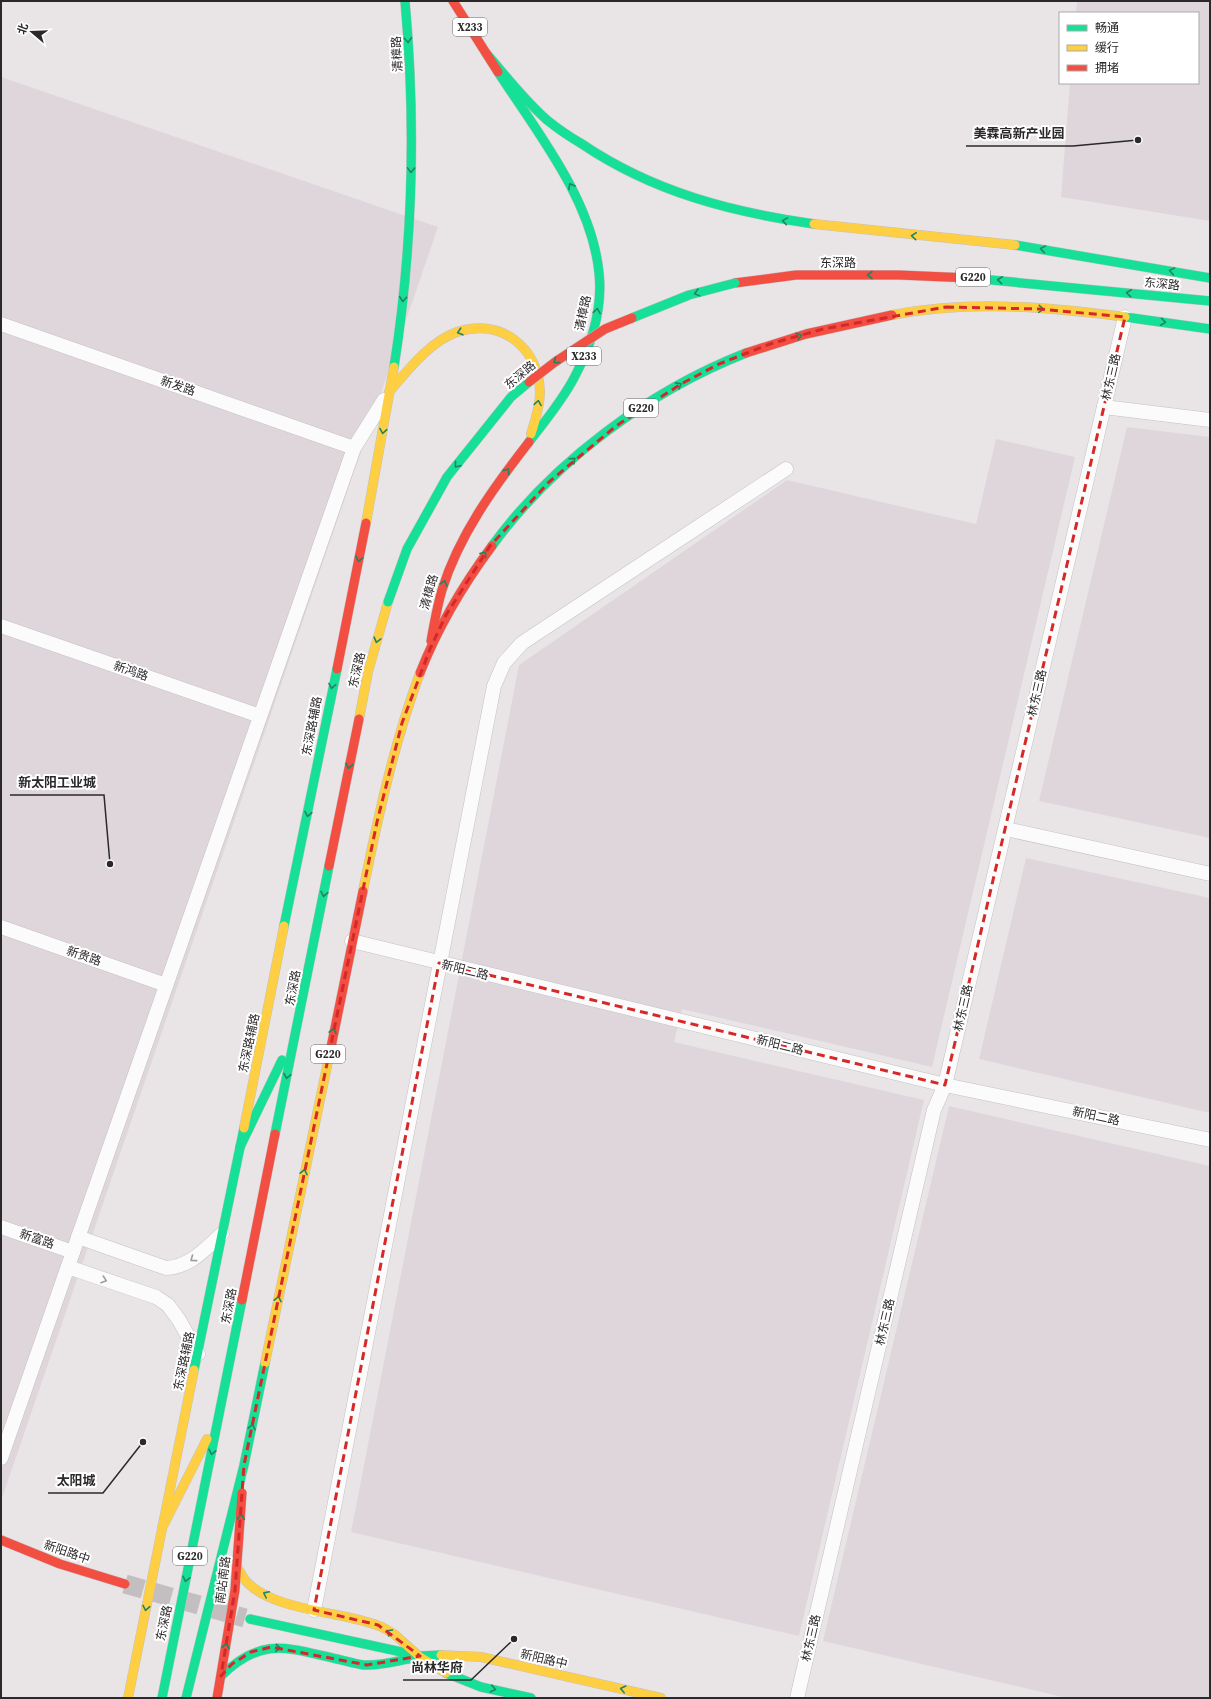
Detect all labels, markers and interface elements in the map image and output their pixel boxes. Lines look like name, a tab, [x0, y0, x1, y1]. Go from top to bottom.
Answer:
north arrow	[12, 12, 52, 52]
legend	[1059, 12, 1199, 84]
road number: X233	[453, 18, 487, 36]
text: 畅通	[1095, 20, 1119, 36]
text: 北	[14, 21, 32, 37]
street label: 清樟路	[388, 36, 406, 72]
one-way arrow	[404, 37, 412, 43]
text: 缓行	[1095, 40, 1119, 56]
text: 拥堵	[1095, 60, 1119, 76]
callout: 美霖高新产业园	[966, 121, 1073, 146]
text: 美霖高新产业园	[973, 125, 1065, 142]
one-way arrow	[407, 167, 416, 173]
one-way arrow	[568, 183, 575, 190]
one-way arrow	[782, 217, 788, 226]
one-way arrow	[911, 231, 917, 240]
one-way arrow	[1040, 246, 1047, 254]
street label: 东深路	[820, 255, 856, 271]
road number: G220	[956, 268, 990, 286]
one-way arrow	[1168, 268, 1175, 276]
one-way arrow	[867, 271, 873, 279]
street label: 东深路	[1143, 274, 1181, 294]
one-way arrow	[997, 275, 1003, 284]
one-way arrow	[694, 288, 701, 297]
one-way arrow	[1126, 289, 1132, 298]
street label: 清樟路	[571, 294, 595, 332]
one-way arrow	[399, 296, 408, 302]
one-way arrow	[1038, 305, 1044, 314]
one-way arrow	[592, 307, 601, 314]
one-way arrow	[1160, 317, 1166, 326]
one-way arrow	[457, 327, 464, 336]
one-way arrow	[795, 332, 802, 341]
road number: X233	[567, 347, 601, 365]
street label: 林东三路	[1098, 352, 1124, 402]
one-way arrow	[553, 356, 560, 363]
street label: 东深路	[501, 357, 539, 393]
street label: 新发路	[158, 373, 198, 399]
one-way arrow	[675, 383, 682, 390]
road number: G220	[624, 399, 658, 417]
one-way arrow	[533, 400, 542, 406]
one-way arrow	[379, 428, 387, 434]
one-way arrow	[568, 457, 576, 465]
one-way arrow	[454, 460, 461, 467]
one-way arrow	[502, 468, 509, 475]
one-way arrow	[479, 552, 486, 559]
one-way arrow	[355, 556, 363, 562]
street label: 清樟路	[416, 572, 442, 612]
one-way arrow	[439, 580, 448, 587]
one-way arrow	[373, 636, 382, 643]
street label: 东深路	[345, 651, 369, 689]
street label: 新鸿路	[111, 658, 151, 684]
street label: 林东三路	[1024, 668, 1050, 718]
one-way arrow	[329, 683, 337, 689]
street label: 东深路辅路	[298, 695, 326, 757]
one-way arrow	[346, 763, 354, 770]
callout: 新太阳工业城	[10, 770, 104, 795]
text: 新太阳工业城	[18, 774, 96, 791]
one-way arrow	[304, 810, 312, 817]
one-way arrow	[320, 891, 328, 897]
street label: 新贵路	[64, 943, 104, 969]
street label: 新阳二路	[440, 956, 490, 984]
street label: 东深路	[282, 969, 304, 1007]
street label: 林东三路	[950, 983, 976, 1033]
street label: 东深路辅路	[235, 1012, 263, 1074]
one-way arrow	[329, 1028, 337, 1034]
street label: 新阳二路	[755, 1031, 805, 1059]
road number: G220	[311, 1045, 345, 1063]
one-way arrow	[283, 1073, 292, 1079]
street label: 新阳二路	[1071, 1103, 1121, 1129]
one-way arrow	[300, 1169, 308, 1175]
street label: 新富路	[17, 1226, 57, 1252]
one-way arrow	[190, 1254, 197, 1261]
one-way arrow	[101, 1275, 108, 1283]
street label: 东深路	[218, 1287, 240, 1325]
one-way arrow	[273, 1296, 282, 1302]
street label: 林东三路	[872, 1297, 898, 1347]
street label: 东深路辅路	[170, 1330, 198, 1392]
one-way arrow	[247, 1423, 255, 1430]
one-way arrow	[209, 1448, 217, 1455]
callout: 太阳城	[48, 1468, 103, 1493]
text: 太阳城	[56, 1472, 96, 1489]
one-way arrow	[236, 1514, 245, 1520]
street label: 新阳路中	[42, 1537, 92, 1567]
road number: G220	[173, 1547, 207, 1565]
street label: 南站南路	[212, 1555, 234, 1605]
one-way arrow	[182, 1576, 190, 1582]
one-way arrow	[263, 1591, 270, 1599]
street label: 东深路	[152, 1604, 176, 1642]
one-way arrow	[143, 1605, 151, 1611]
street label: 林东三路	[798, 1613, 824, 1663]
one-way arrow	[387, 1629, 394, 1636]
one-way arrow	[221, 1643, 230, 1649]
one-way arrow	[275, 1643, 281, 1652]
street label: 新阳路中	[519, 1646, 569, 1672]
callout: 尚林华府	[403, 1655, 471, 1680]
text: 尚林华府	[411, 1659, 463, 1676]
one-way arrow	[490, 1685, 496, 1693]
one-way arrow	[620, 1686, 626, 1694]

